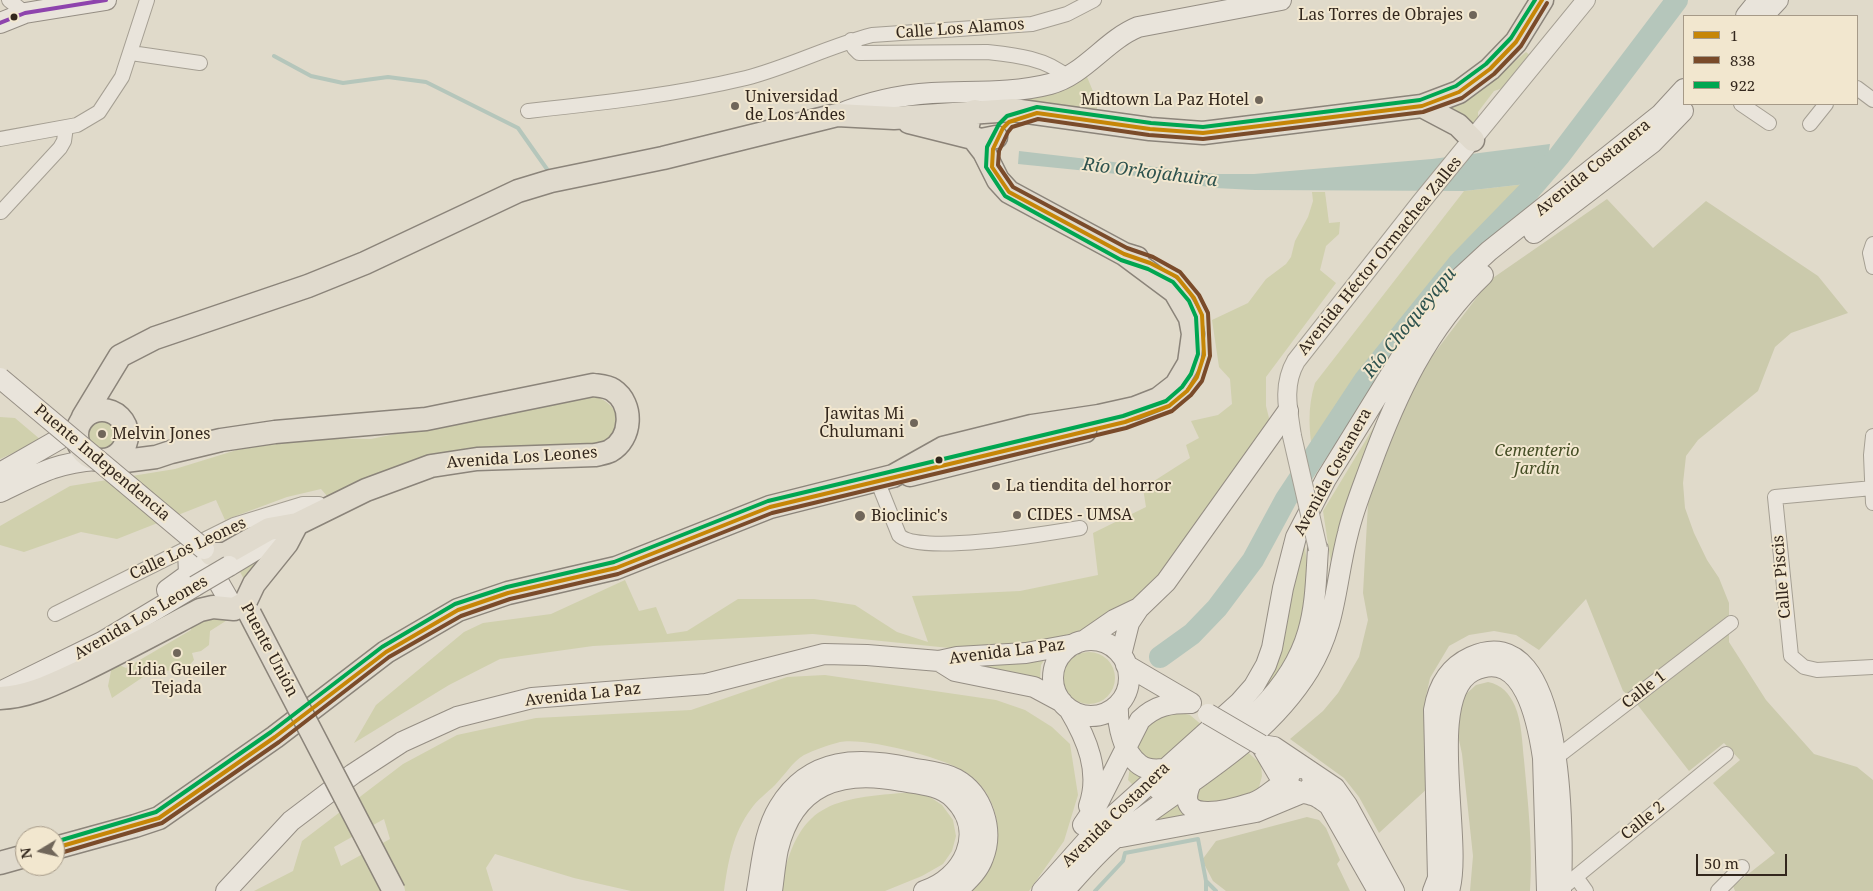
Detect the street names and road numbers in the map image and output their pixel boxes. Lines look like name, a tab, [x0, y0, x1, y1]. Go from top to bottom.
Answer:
street label: Calle Los Alamos	[895, 15, 1025, 43]
street label: Avenida Costanera	[1532, 116, 1654, 220]
street label: Avenida Héctor Ormachea Zalles	[1294, 153, 1466, 359]
street label: Puente Independencia	[30, 401, 174, 525]
street label: Avenida Costanera	[1290, 405, 1376, 539]
street label: Avenida Los Leones	[446, 443, 598, 473]
street label: Calle Los Leones	[127, 514, 249, 584]
street label: Calle Piscis	[1769, 534, 1795, 620]
street label: Avenida Los Leones	[71, 572, 211, 664]
street label: Puente Unión	[236, 600, 302, 700]
street label: Avenida La Paz	[948, 635, 1066, 669]
street label: Calle 1	[1618, 667, 1670, 713]
street label: Avenida La Paz	[524, 679, 642, 711]
street label: Avenida Costanera	[1058, 759, 1174, 871]
street label: Calle 2	[1617, 798, 1669, 844]

